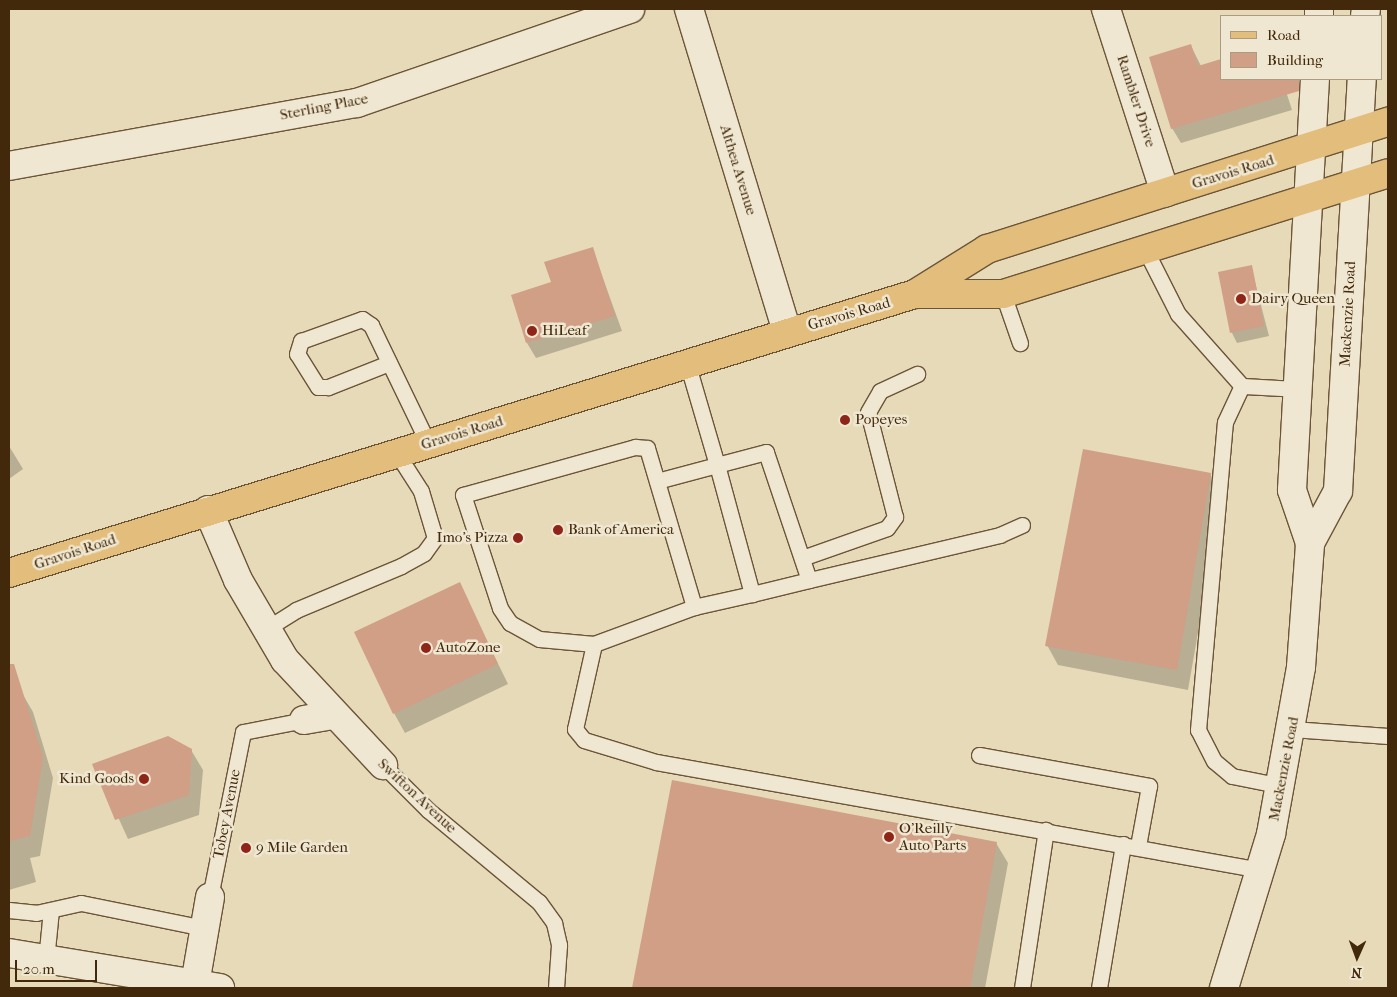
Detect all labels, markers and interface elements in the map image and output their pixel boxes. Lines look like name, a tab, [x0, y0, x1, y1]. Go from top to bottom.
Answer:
legend	[1220, 15, 1382, 80]
text: Road	[1267, 26, 1300, 44]
text: Building	[1267, 51, 1323, 69]
street label: Rambler Drive	[1113, 53, 1159, 149]
street label: Sterling Place	[278, 90, 370, 124]
street label: Althea Avenue	[716, 123, 760, 217]
street label: Gravois Road	[1190, 151, 1276, 193]
street label: Mackenzie Road	[1336, 261, 1360, 367]
place label: Dairy Queen	[1251, 290, 1335, 308]
marker: Dairy Queen	[1235, 293, 1247, 305]
street label: Gravois Road	[806, 294, 892, 334]
place label: HiLeaf	[542, 322, 587, 340]
marker: HiLeaf	[526, 325, 538, 337]
place label: Popeyes	[855, 411, 907, 429]
street label: Gravois Road	[419, 412, 505, 454]
marker: Popeyes	[839, 414, 851, 426]
place label: Bank of America	[568, 521, 674, 539]
marker: Bank of America	[552, 524, 564, 536]
place label: Imo's Pizza	[437, 529, 508, 547]
street label: Gravois Road	[32, 530, 118, 574]
marker: Imo's Pizza	[512, 532, 524, 544]
place label: AutoZone	[436, 639, 500, 657]
marker: AutoZone	[420, 642, 432, 654]
street label: Mackenzie Road	[1265, 715, 1303, 823]
street label: Swifton Avenue	[374, 755, 460, 837]
street label: Tobey Avenue	[209, 768, 245, 860]
place label: Kind Goods	[59, 770, 134, 788]
marker: Kind Goods	[138, 773, 150, 785]
place label: O'Reilly Auto Parts	[899, 819, 966, 854]
marker: O'Reilly Auto Parts	[883, 831, 895, 843]
place label: 9 Mile Garden	[256, 839, 348, 857]
marker: 9 Mile Garden	[240, 842, 252, 854]
north arrow	[1332, 932, 1382, 982]
scale bar	[18, 950, 100, 982]
text: 20 m	[23, 960, 55, 978]
text: N	[1351, 964, 1362, 981]

